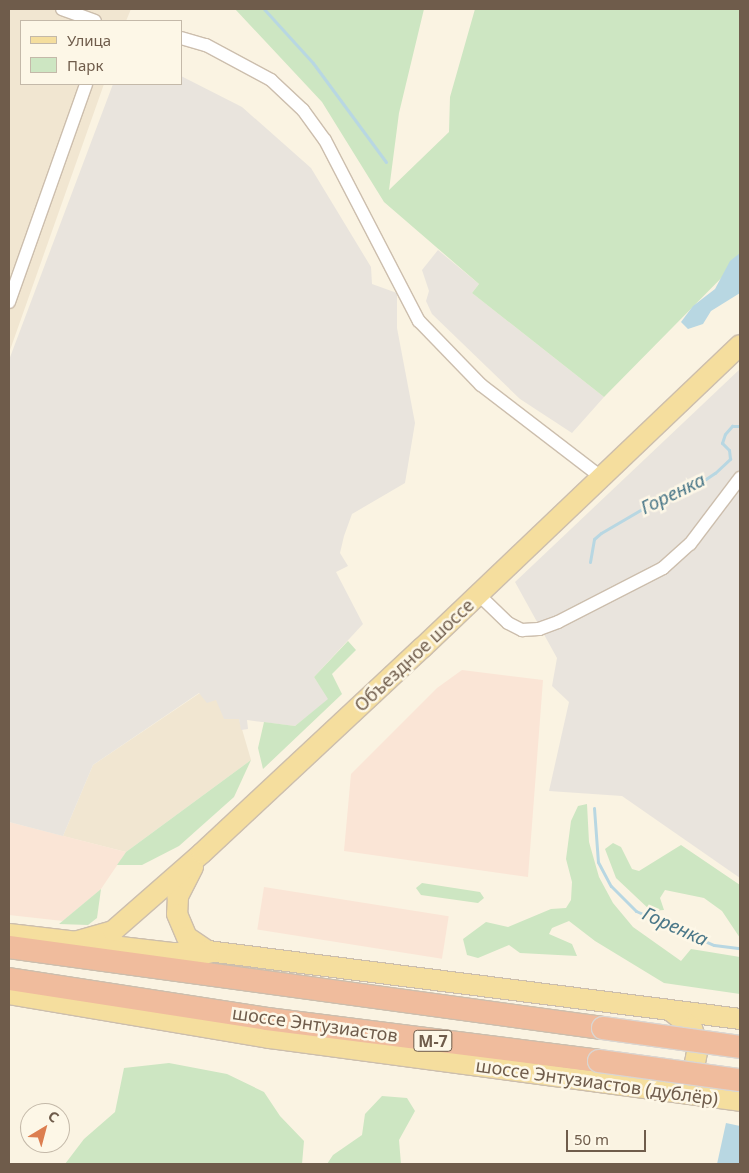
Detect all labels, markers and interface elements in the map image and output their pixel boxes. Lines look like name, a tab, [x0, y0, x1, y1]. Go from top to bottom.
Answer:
legend	[20, 20, 182, 85]
text: Улица	[67, 30, 111, 50]
text: Парк	[67, 55, 103, 75]
water label: Горенка	[637, 469, 709, 519]
street label: Объездное шоссе	[350, 594, 478, 716]
water label: Горенка	[639, 902, 711, 952]
street label: шоссе Энтузиастов	[231, 1002, 399, 1046]
road number: М-7	[413, 1028, 453, 1054]
street label: шоссе Энтузиастов (дублёр)	[474, 1054, 720, 1110]
north arrow	[20, 1103, 70, 1153]
text: С	[44, 1106, 63, 1127]
scale bar	[569, 1120, 649, 1152]
text: 50 m	[574, 1129, 609, 1149]

